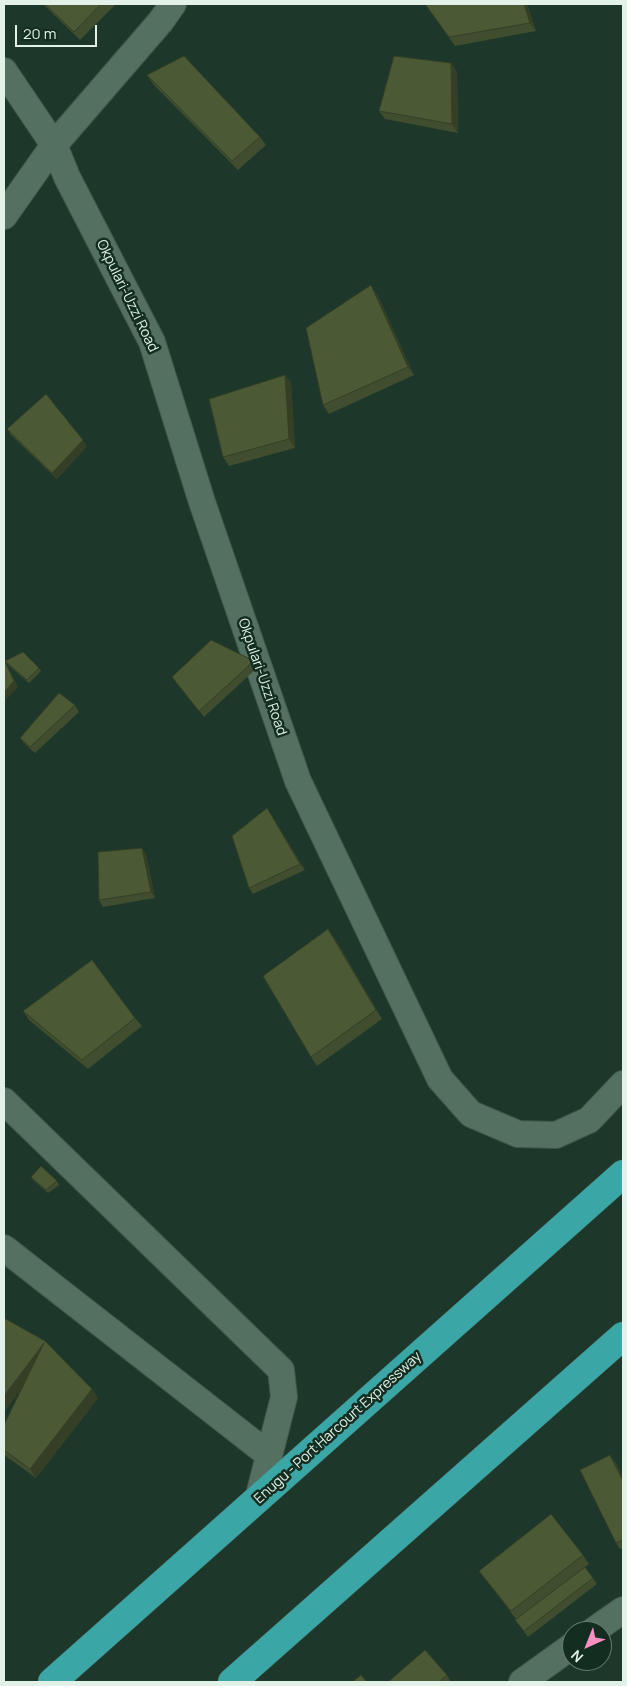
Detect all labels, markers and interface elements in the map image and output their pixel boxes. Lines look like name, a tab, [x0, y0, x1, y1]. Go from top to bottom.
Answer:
scale bar	[18, 15, 100, 47]
text: 20 m	[23, 23, 56, 44]
street label: Okpulari-Uzzi Road	[93, 237, 161, 355]
street label: Okpulari-Uzzi Road	[234, 616, 290, 738]
street label: Enugu - Port Harcourt Expressway	[251, 1349, 425, 1507]
north arrow	[562, 1621, 612, 1671]
text: N	[567, 1646, 587, 1667]

